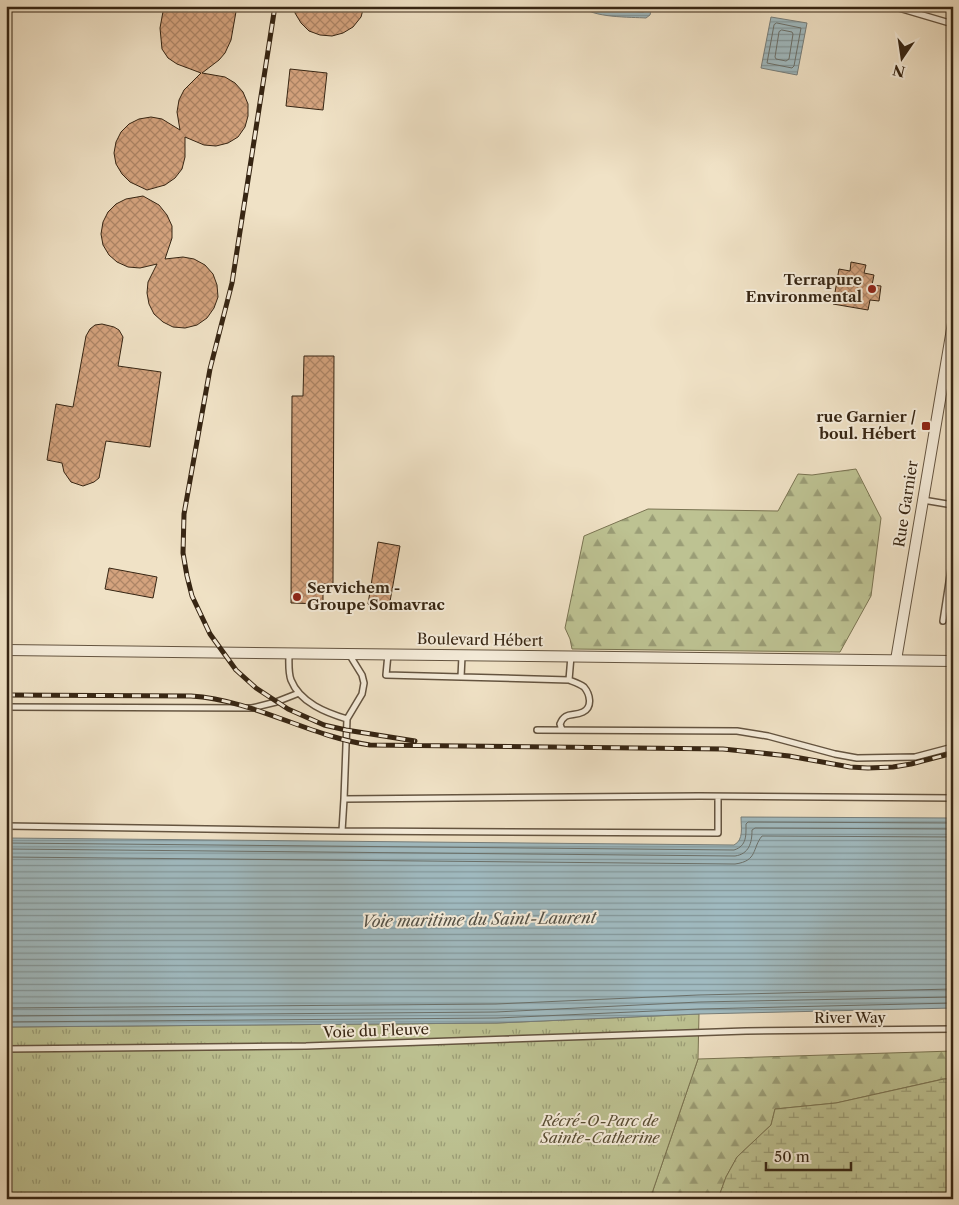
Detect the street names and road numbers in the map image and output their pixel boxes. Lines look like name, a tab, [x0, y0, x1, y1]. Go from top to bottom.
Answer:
street label: Rue Garnier	[889, 459, 922, 549]
street label: Boulevard Hébert	[417, 629, 544, 650]
street label: River Way	[814, 1008, 887, 1027]
street label: Voie du Fleuve	[322, 1019, 429, 1042]

